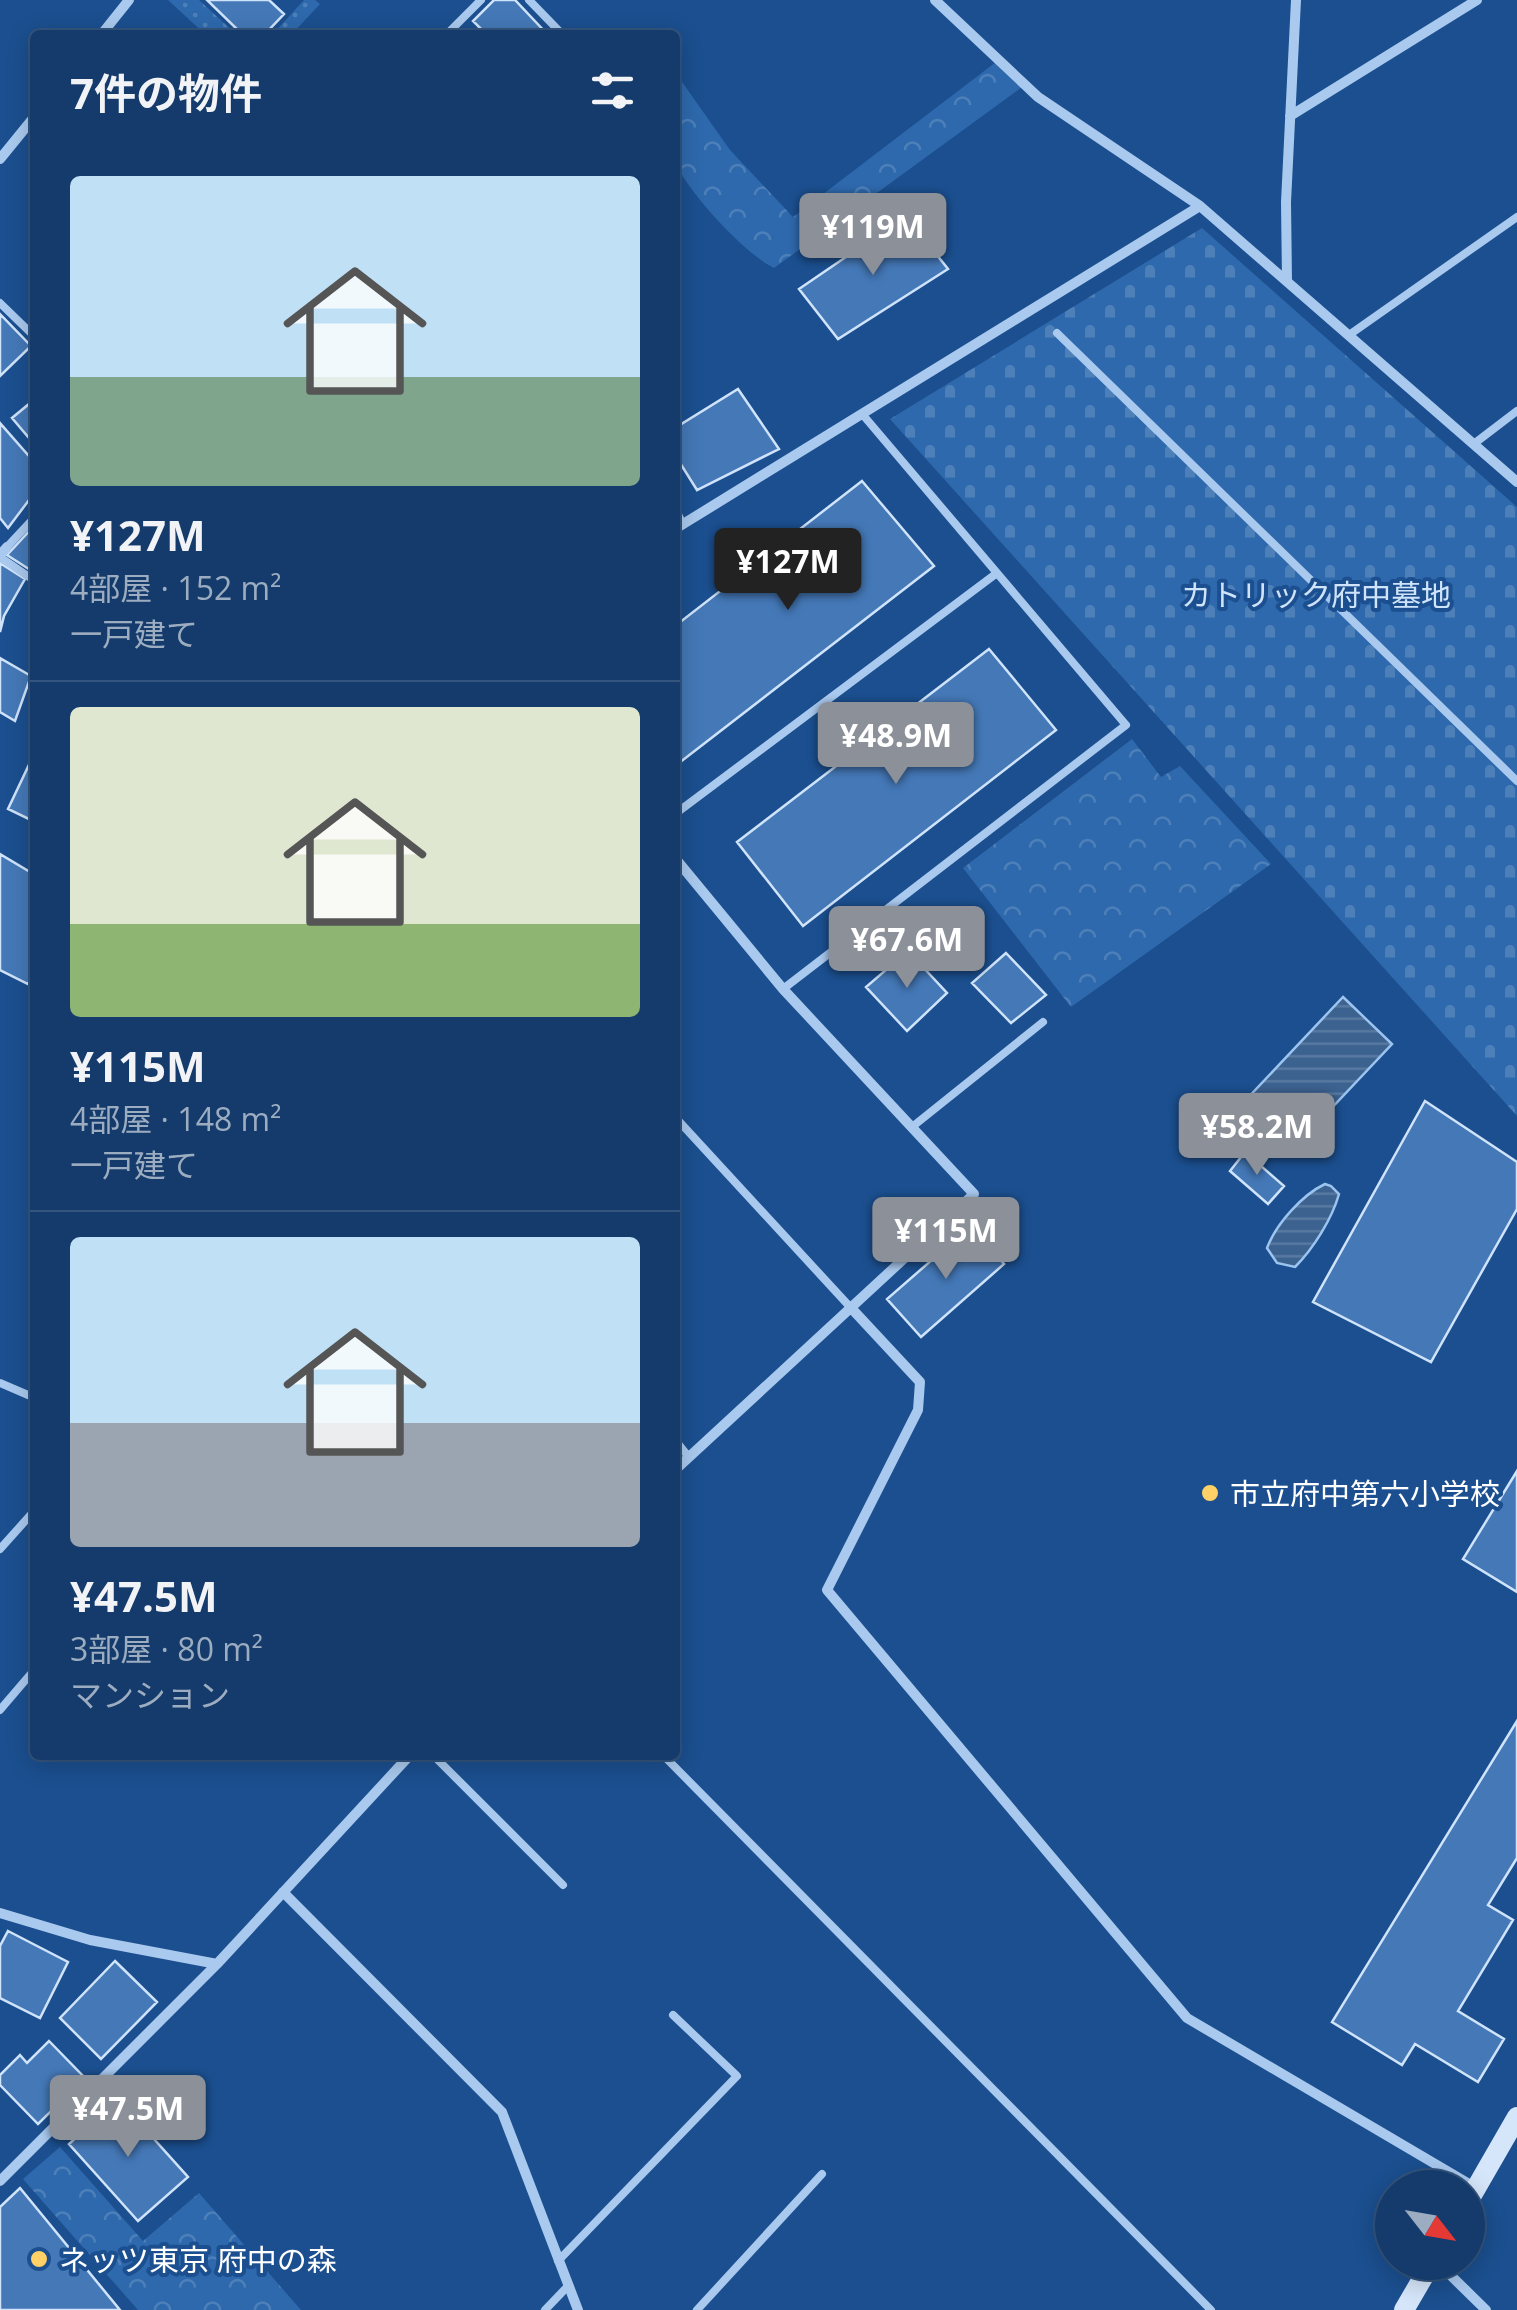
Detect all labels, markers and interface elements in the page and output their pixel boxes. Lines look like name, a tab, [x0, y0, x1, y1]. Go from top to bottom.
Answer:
icon: filters	[585, 63, 640, 118]
text: 7件の物件	[70, 64, 262, 121]
pin: ¥119M	[803, 193, 943, 278]
text: ¥119M	[821, 204, 925, 247]
icon: home	[265, 241, 445, 421]
text: ¥127M	[70, 506, 206, 563]
pin: ¥127M	[718, 528, 858, 613]
text: ¥127M	[736, 539, 840, 582]
text: 4部屋 · 152 m²	[70, 566, 281, 609]
park label: カトリック府中墓地	[1181, 574, 1451, 615]
text: 一戸建て	[70, 612, 198, 655]
pin: ¥48.9M	[815, 702, 977, 787]
text: ¥48.9M	[840, 713, 952, 756]
icon: home	[265, 772, 445, 952]
pin: ¥67.6M	[826, 906, 988, 991]
text: ¥67.6M	[851, 917, 963, 960]
text: ¥115M	[70, 1037, 206, 1094]
pin: ¥58.2M	[1176, 1093, 1338, 1178]
text: 4部屋 · 148 m²	[70, 1097, 281, 1140]
text: ¥58.2M	[1201, 1104, 1313, 1147]
text: 一戸建て	[70, 1143, 198, 1186]
pin: ¥115M	[876, 1197, 1016, 1282]
text: ¥115M	[894, 1208, 998, 1251]
icon: home	[265, 1302, 445, 1482]
place label: 市立府中第六小学校	[1230, 1473, 1500, 1514]
marker: 市立府中第六小学校	[1199, 1482, 1221, 1504]
text: ¥47.5M	[70, 1567, 218, 1624]
text: 3部屋 · 80 m²	[70, 1627, 263, 1670]
text: マンション	[70, 1673, 230, 1716]
pin: ¥47.5M	[47, 2075, 209, 2160]
text: ¥47.5M	[72, 2086, 184, 2129]
north arrow	[1375, 2170, 1485, 2280]
map controls	[1375, 2170, 1485, 2280]
place label: ネッツ東京 府中の森	[59, 2239, 337, 2280]
marker: ネッツ東京 府中の森	[28, 2248, 50, 2270]

